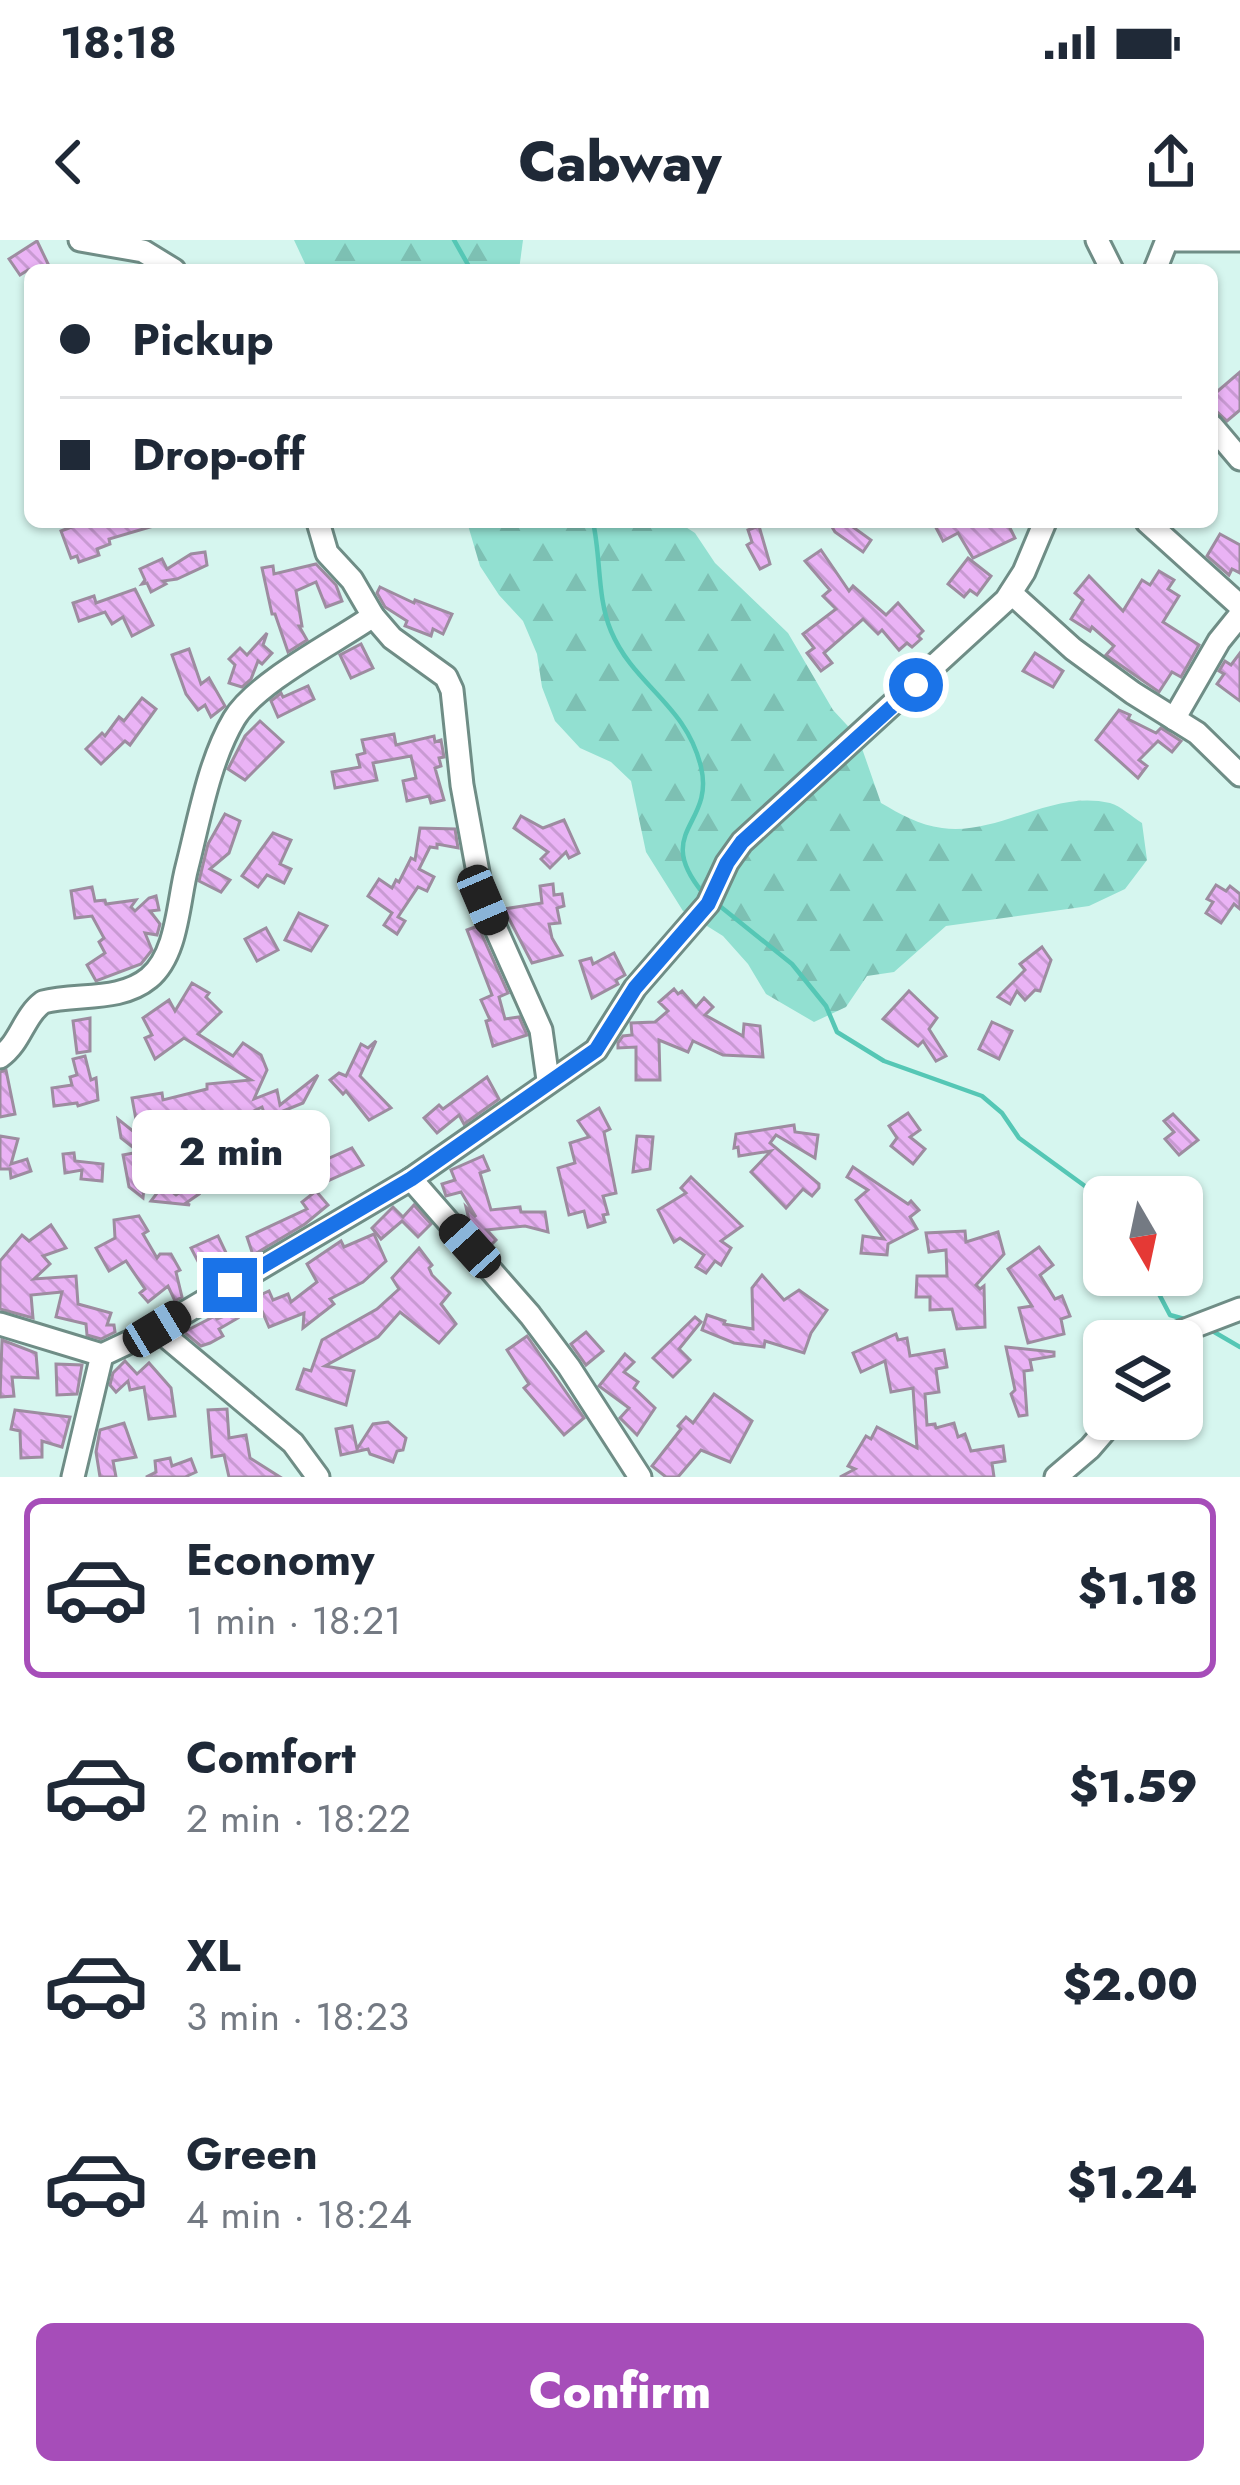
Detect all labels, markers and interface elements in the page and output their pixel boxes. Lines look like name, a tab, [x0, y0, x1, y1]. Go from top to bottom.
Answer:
text: 18:18	[60, 10, 177, 75]
text: Cabway	[519, 123, 721, 201]
icon: back	[36, 129, 102, 195]
icon: share	[1138, 129, 1204, 195]
text: Pickup	[132, 307, 274, 372]
text: Drop-off	[132, 422, 305, 487]
route start	[889, 658, 943, 712]
car	[452, 860, 514, 940]
callout: 2 min	[131, 1111, 329, 1195]
text: 2 min	[179, 1123, 283, 1180]
north arrow	[1083, 1176, 1203, 1296]
map controls	[1083, 1176, 1203, 1440]
car	[433, 1207, 507, 1285]
route end	[203, 1258, 257, 1312]
car	[117, 1295, 197, 1363]
button: layers	[1083, 1320, 1203, 1440]
text: Economy	[186, 1527, 374, 1592]
icon: car	[42, 1534, 150, 1642]
text: $1.18	[1078, 1556, 1198, 1621]
text: 1 min · 18:21	[186, 1592, 402, 1649]
text: Comfort	[186, 1725, 356, 1790]
icon: car	[42, 1732, 150, 1840]
text: $1.59	[1069, 1754, 1198, 1819]
text: 2 min · 18:22	[186, 1790, 411, 1847]
text: XL	[186, 1923, 241, 1988]
icon: car	[42, 1930, 150, 2038]
text: $2.00	[1063, 1952, 1198, 2017]
text: 3 min · 18:23	[186, 1988, 409, 2045]
text: Green	[186, 2121, 318, 2186]
icon: car	[42, 2128, 150, 2236]
text: $1.24	[1067, 2150, 1198, 2215]
text: 4 min · 18:24	[186, 2186, 412, 2243]
button: Confirm	[36, 2323, 1204, 2461]

